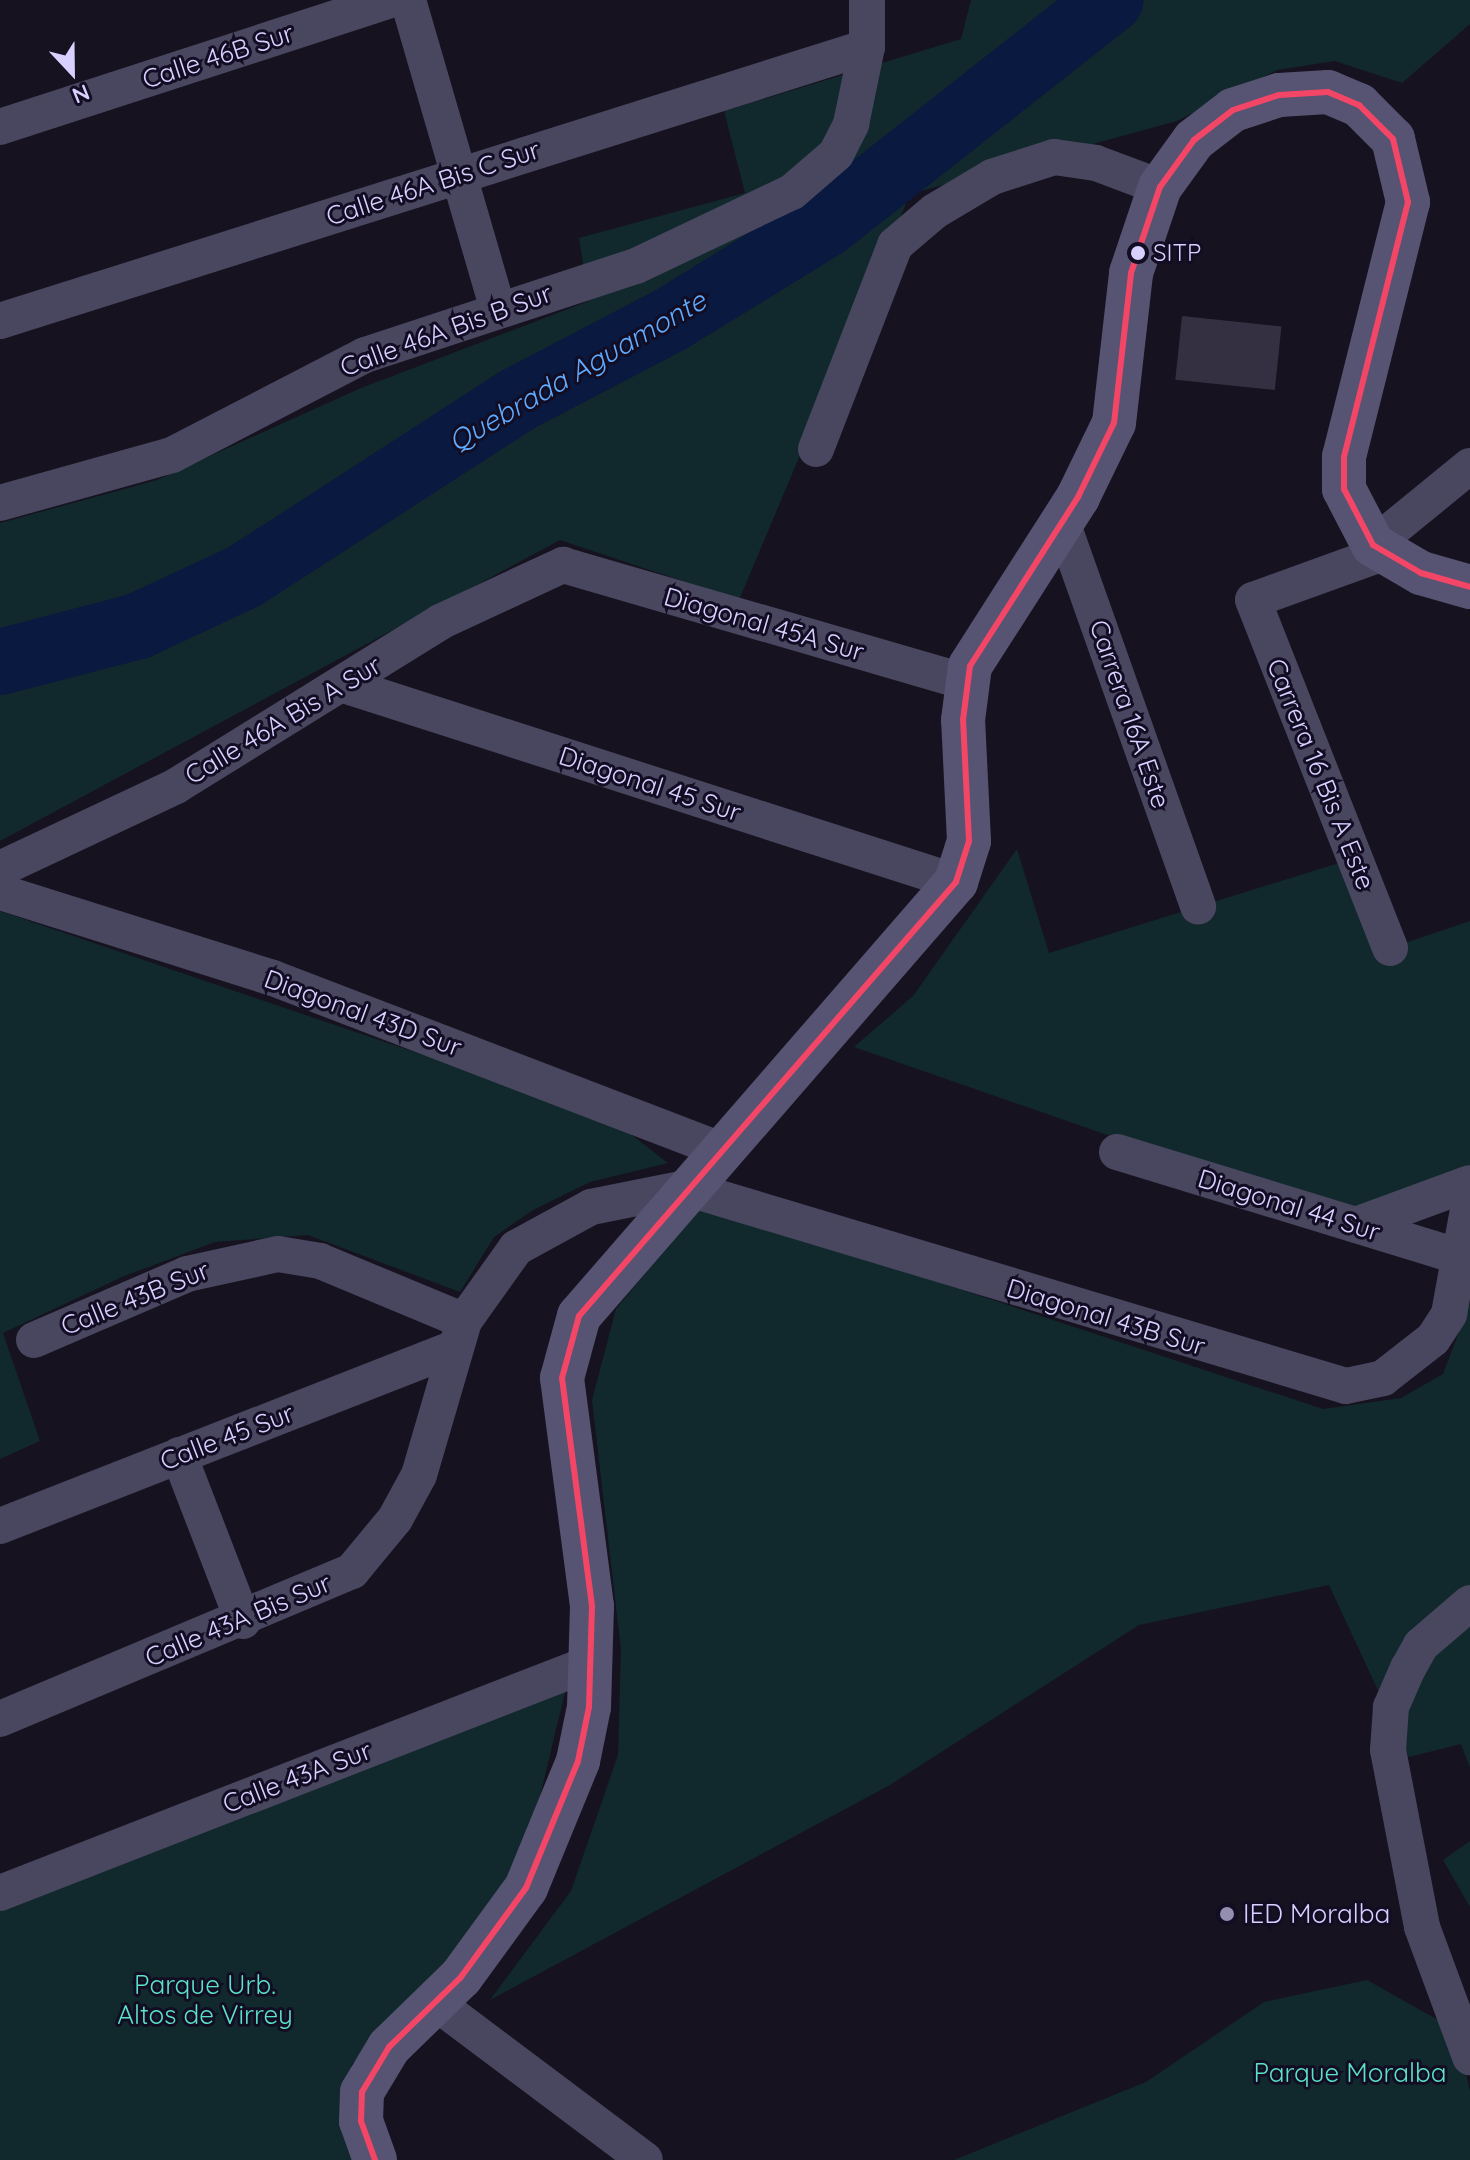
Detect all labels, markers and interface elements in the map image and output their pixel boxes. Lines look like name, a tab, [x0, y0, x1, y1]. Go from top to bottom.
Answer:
street label: Calle 46B Sur	[138, 17, 298, 95]
north arrow	[32, 32, 112, 112]
text: N	[68, 78, 94, 110]
street label: Calle 46A Bis C Sur	[322, 134, 544, 232]
place label: SITP	[1153, 239, 1201, 267]
marker: SITP	[1130, 245, 1146, 261]
street label: Calle 46A Bis B Sur	[336, 277, 556, 383]
water label: Quebrada Aguamonte	[442, 284, 712, 458]
street label: Diagonal 45A Sur	[660, 581, 868, 667]
street label: Carrera 16A Este	[1083, 616, 1177, 812]
street label: Calle 46A Bis A Sur	[179, 649, 387, 791]
street label: Carrera 16 Bis A Este	[1260, 654, 1382, 894]
street label: Diagonal 45 Sur	[555, 740, 745, 828]
street label: Diagonal 43D Sur	[260, 963, 466, 1063]
street label: Diagonal 44 Sur	[1194, 1162, 1384, 1248]
street label: Calle 43B Sur	[56, 1254, 214, 1342]
street label: Diagonal 43B Sur	[1003, 1272, 1209, 1362]
street label: Calle 45 Sur	[156, 1397, 298, 1477]
street label: Calle 43A Bis Sur	[140, 1567, 336, 1673]
street label: Calle 43A Sur	[218, 1734, 376, 1820]
place label: IED Moralba	[1243, 1898, 1390, 1930]
marker: IED Moralba	[1218, 1905, 1236, 1923]
park label: Parque Urb. Altos de Virrey	[117, 1969, 293, 2030]
park label: Parque Moralba	[1253, 2057, 1447, 2089]

